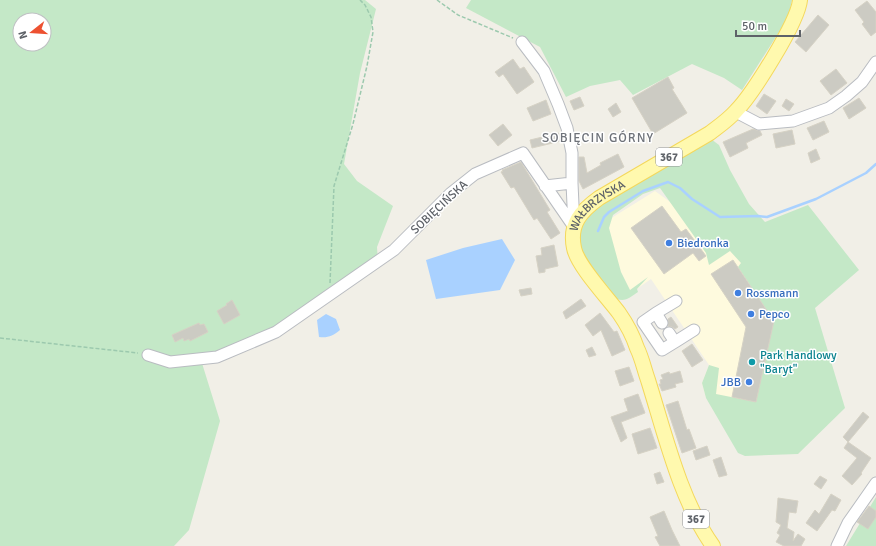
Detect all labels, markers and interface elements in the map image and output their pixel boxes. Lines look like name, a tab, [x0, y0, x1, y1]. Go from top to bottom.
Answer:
north arrow	[12, 12, 52, 52]
scale bar	[736, 12, 800, 38]
text: 50 m	[742, 19, 767, 34]
text: N	[16, 29, 30, 40]
district label: SOBIĘCIN GÓRNY	[542, 130, 654, 146]
road number: 367	[656, 148, 682, 166]
street label: SOBIĘCIŃSKA	[408, 177, 471, 237]
street label: WAŁBRZYSKA	[566, 177, 629, 233]
place label: Biedronka	[677, 236, 729, 251]
marker: Biedronka	[664, 238, 674, 248]
place label: Rossmann	[746, 286, 799, 301]
marker: Rossmann	[733, 288, 743, 298]
place label: Pepco	[759, 307, 790, 322]
marker: Pepco	[746, 309, 756, 319]
place label: Park Handlowy "Baryt"	[760, 348, 837, 377]
marker: Park Handlowy "Baryt"	[747, 357, 757, 367]
place label: JBB	[721, 375, 741, 390]
marker: JBB	[744, 377, 754, 387]
road number: 367	[683, 510, 709, 528]

